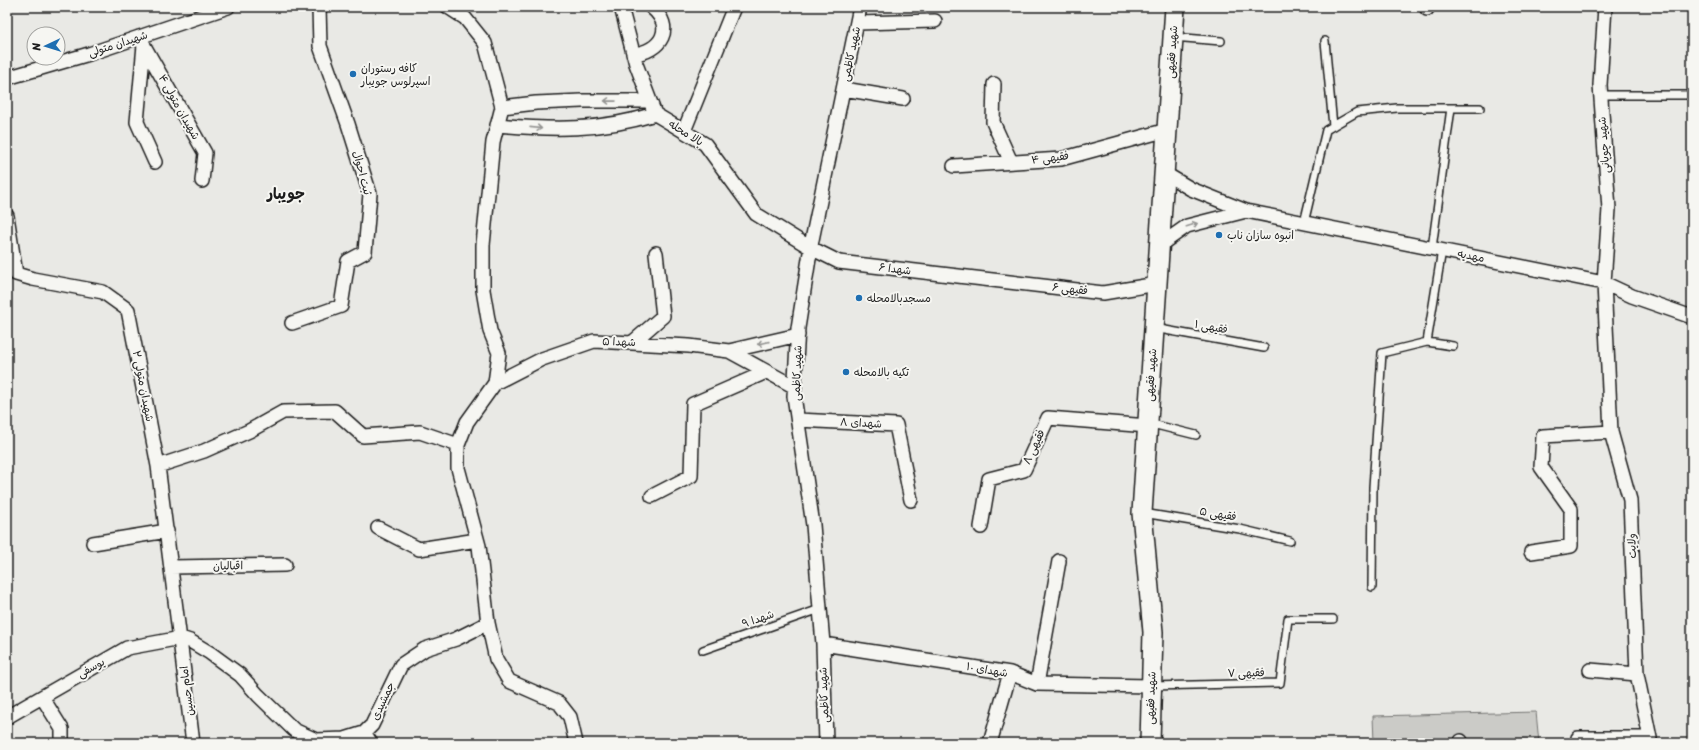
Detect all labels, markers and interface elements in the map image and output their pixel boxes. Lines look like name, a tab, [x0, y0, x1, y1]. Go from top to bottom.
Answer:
street label: شهیدان متولی	[86, 25, 150, 63]
street label: شهید کاظمی	[836, 25, 866, 83]
street label: شهید فقیهی	[1161, 25, 1183, 79]
north arrow	[26, 26, 66, 66]
text: N	[27, 42, 46, 52]
place label: کافه رستوران اسپرلوس جویبار	[360, 59, 430, 91]
marker: کافه رستوران اسپرلوس جویبار	[348, 69, 358, 79]
street label: شهیدان متولی ۴	[153, 71, 205, 143]
one-way arrow	[604, 97, 617, 105]
street label: بالا محله	[665, 115, 707, 151]
street label: شهید چوپانی	[1593, 116, 1615, 174]
one-way arrow	[529, 125, 542, 132]
street label: فقیهی ۴	[1030, 146, 1070, 170]
street label: ثبت احوال	[347, 149, 377, 198]
district label: جویبار	[265, 181, 305, 207]
one-way arrow	[1186, 221, 1199, 228]
place label: انبوه سازان ناب	[1227, 226, 1294, 245]
marker: انبوه سازان ناب	[1214, 230, 1224, 240]
street label: مهدیه	[1456, 244, 1486, 268]
street label: شهدا ۶	[878, 258, 912, 280]
street label: فقیهی ۶	[1051, 278, 1089, 300]
place label: مسجدبالامحله	[867, 289, 931, 308]
marker: مسجدبالامحله	[854, 293, 864, 303]
street label: فقیهی ۱	[1193, 315, 1229, 339]
street label: شهدا ۵	[602, 332, 636, 352]
one-way arrow	[757, 339, 770, 347]
street label: شهید کاظمی	[787, 345, 807, 401]
street label: شهید فقیهی	[1140, 348, 1162, 402]
street label: شهیدان متولی ۲	[127, 349, 159, 423]
place label: تکیه بالامحله	[854, 363, 910, 382]
marker: تکیه بالامحله	[841, 367, 851, 377]
street label: شهدای ۸	[840, 412, 882, 434]
street label: فقیهی ۸	[1018, 426, 1050, 468]
street label: فقیهی ۵	[1198, 502, 1238, 526]
street label: ولایت	[1622, 533, 1642, 559]
street label: اقبالیان	[213, 556, 243, 576]
street label: شهدا ۹	[739, 605, 777, 633]
street label: یوسفی	[74, 653, 108, 683]
street label: شهدای ۱۰	[965, 657, 1009, 683]
street label: فقیهی ۷	[1227, 663, 1265, 683]
street label: امام حسین	[175, 665, 199, 717]
street label: شهید کاظمی	[814, 667, 834, 723]
street label: شهید فقیهی	[1141, 671, 1161, 725]
street label: جمشیدی	[366, 679, 400, 723]

